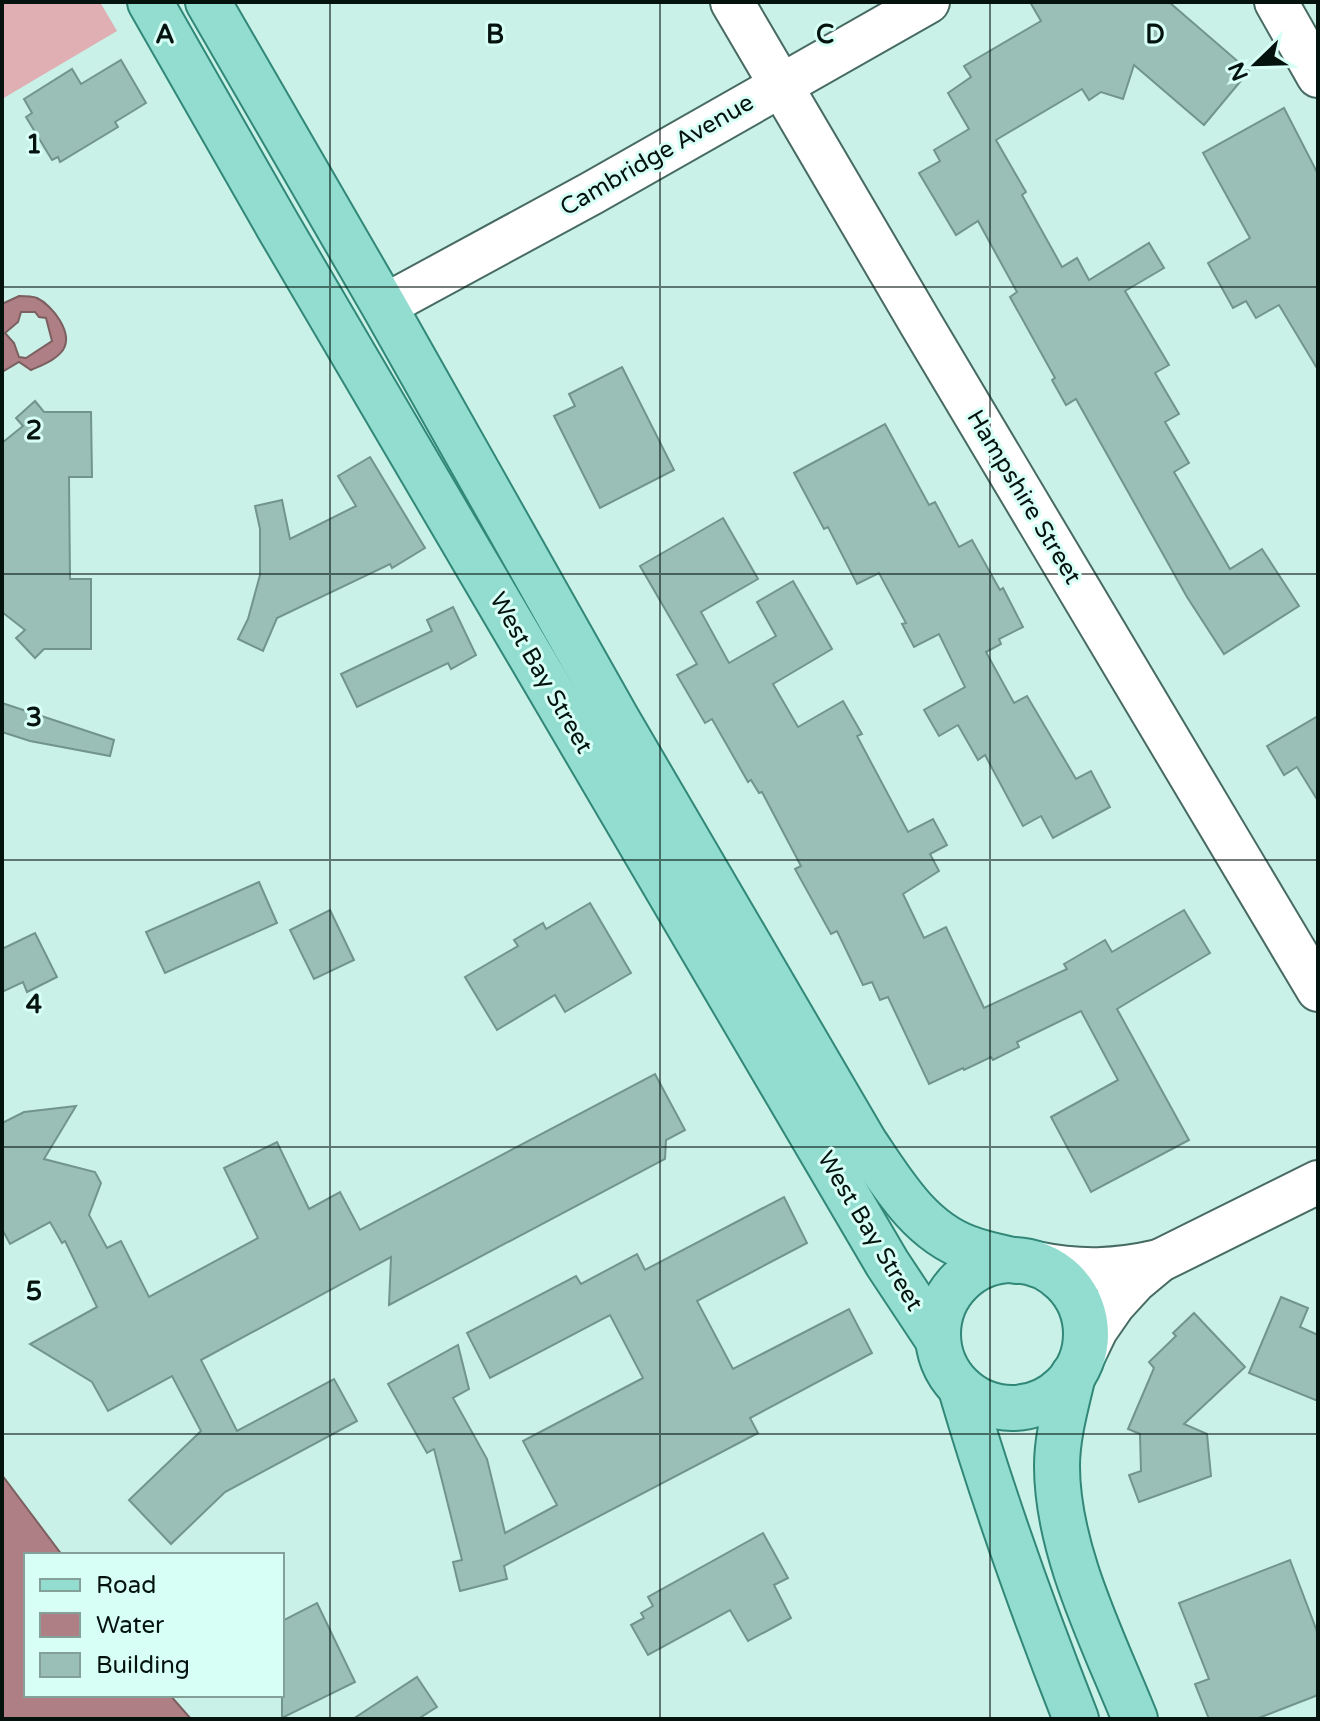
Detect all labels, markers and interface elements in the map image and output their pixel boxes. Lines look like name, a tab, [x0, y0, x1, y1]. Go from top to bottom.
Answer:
text: A	[155, 19, 175, 50]
text: B	[486, 19, 504, 50]
text: C	[816, 19, 834, 50]
text: D	[1145, 19, 1165, 50]
north arrow	[1216, 24, 1296, 104]
text: N	[1223, 58, 1254, 85]
street label: Cambridge Avenue	[555, 88, 759, 222]
text: 1	[26, 129, 42, 160]
street label: Hampshire Street	[961, 405, 1087, 589]
text: 2	[26, 415, 42, 446]
street label: West Bay Street	[483, 587, 599, 759]
text: 3	[26, 702, 42, 733]
text: 4	[26, 989, 42, 1020]
street label: West Bay Street	[811, 1146, 929, 1316]
text: 5	[26, 1276, 42, 1307]
legend	[24, 1553, 284, 1697]
text: Road	[96, 1571, 156, 1600]
text: Water	[96, 1611, 165, 1640]
text: Building	[96, 1651, 190, 1680]

